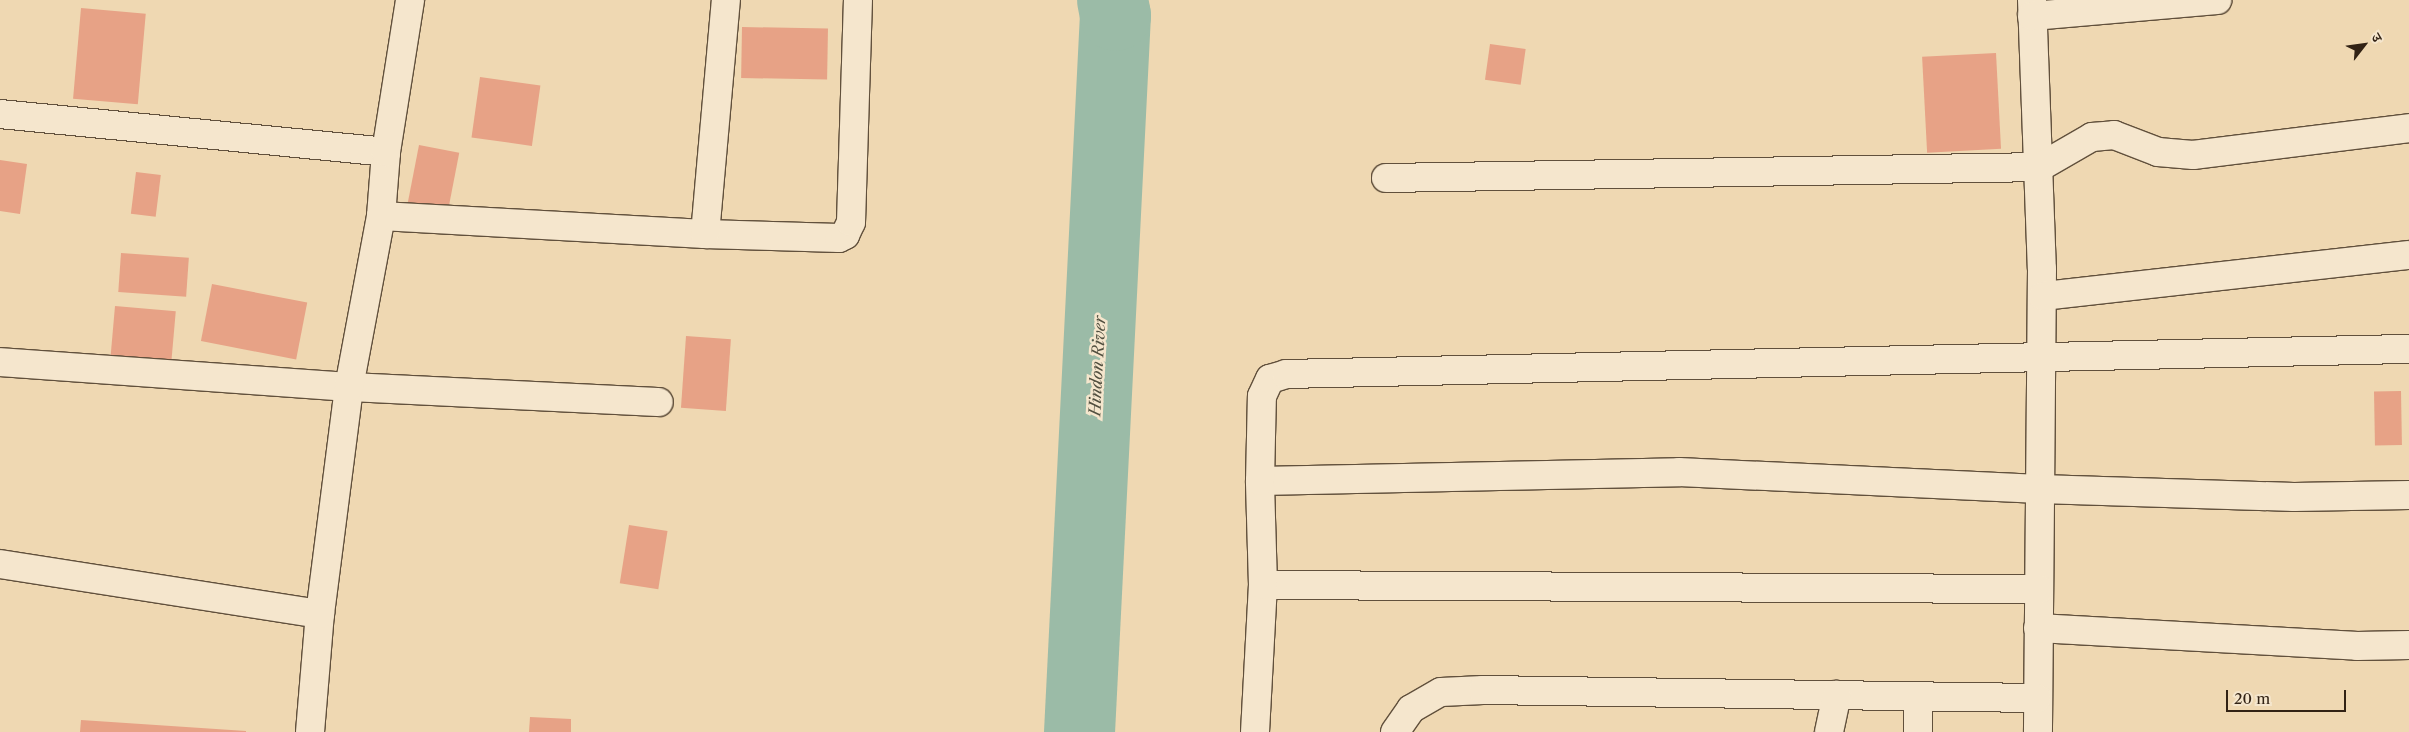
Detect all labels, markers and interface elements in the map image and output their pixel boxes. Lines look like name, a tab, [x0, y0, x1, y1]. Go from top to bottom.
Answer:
north arrow	[2339, 20, 2389, 70]
text: उ	[2367, 30, 2387, 45]
water label: Hindon River	[1085, 315, 1109, 417]
scale bar	[2229, 680, 2349, 712]
text: 20 m	[2234, 689, 2270, 708]

